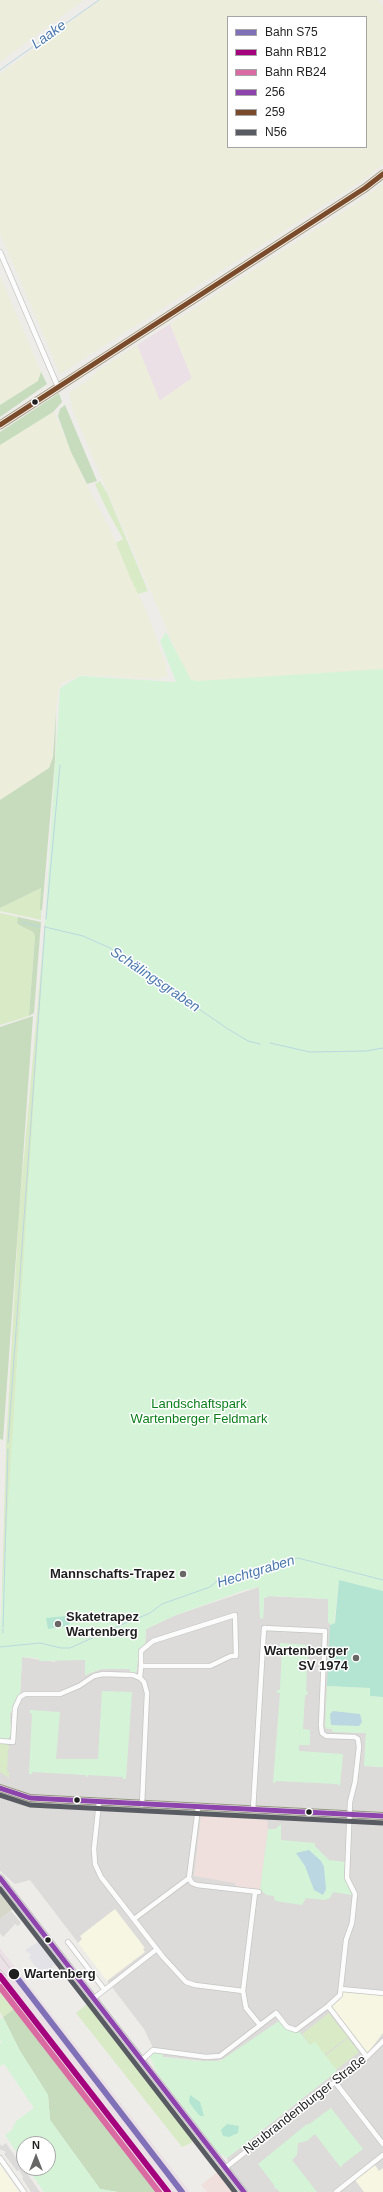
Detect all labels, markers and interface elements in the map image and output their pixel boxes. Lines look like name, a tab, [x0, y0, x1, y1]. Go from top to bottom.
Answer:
legend	[227, 16, 367, 148]
water label: Laake	[29, 17, 69, 53]
text: Bahn S75	[265, 25, 318, 39]
text: Bahn RB12	[265, 45, 326, 59]
text: Bahn RB24	[265, 65, 326, 79]
text: 256	[265, 85, 285, 99]
text: 259	[265, 105, 285, 119]
text: N56	[265, 125, 287, 139]
unlabelled marker	[30, 397, 40, 407]
water label: Schälingsgraben	[107, 944, 203, 1016]
park label: Landschaftspark Wartenberger Feldmark	[131, 1396, 267, 1427]
water label: Hechtgraben	[215, 1552, 297, 1592]
place label: Mannschafts-Trapez	[50, 1566, 175, 1582]
marker: Mannschafts-Trapez	[178, 1569, 188, 1579]
place label: Skatetrapez Wartenberg	[66, 1609, 139, 1640]
marker: Skatetrapez Wartenberg	[53, 1619, 63, 1629]
place label: Wartenberger SV 1974	[264, 1643, 348, 1674]
marker: Wartenberger SV 1974	[351, 1653, 361, 1663]
unlabelled marker	[72, 1795, 82, 1805]
unlabelled marker	[304, 1807, 314, 1817]
unlabelled marker	[43, 1935, 53, 1945]
place label: Wartenberg	[24, 1966, 96, 1982]
marker: Wartenberg	[7, 1967, 21, 1981]
street label: Neubrandenburger Straße	[240, 2052, 370, 2158]
north arrow	[16, 2136, 56, 2176]
text: N	[32, 2139, 40, 2151]

